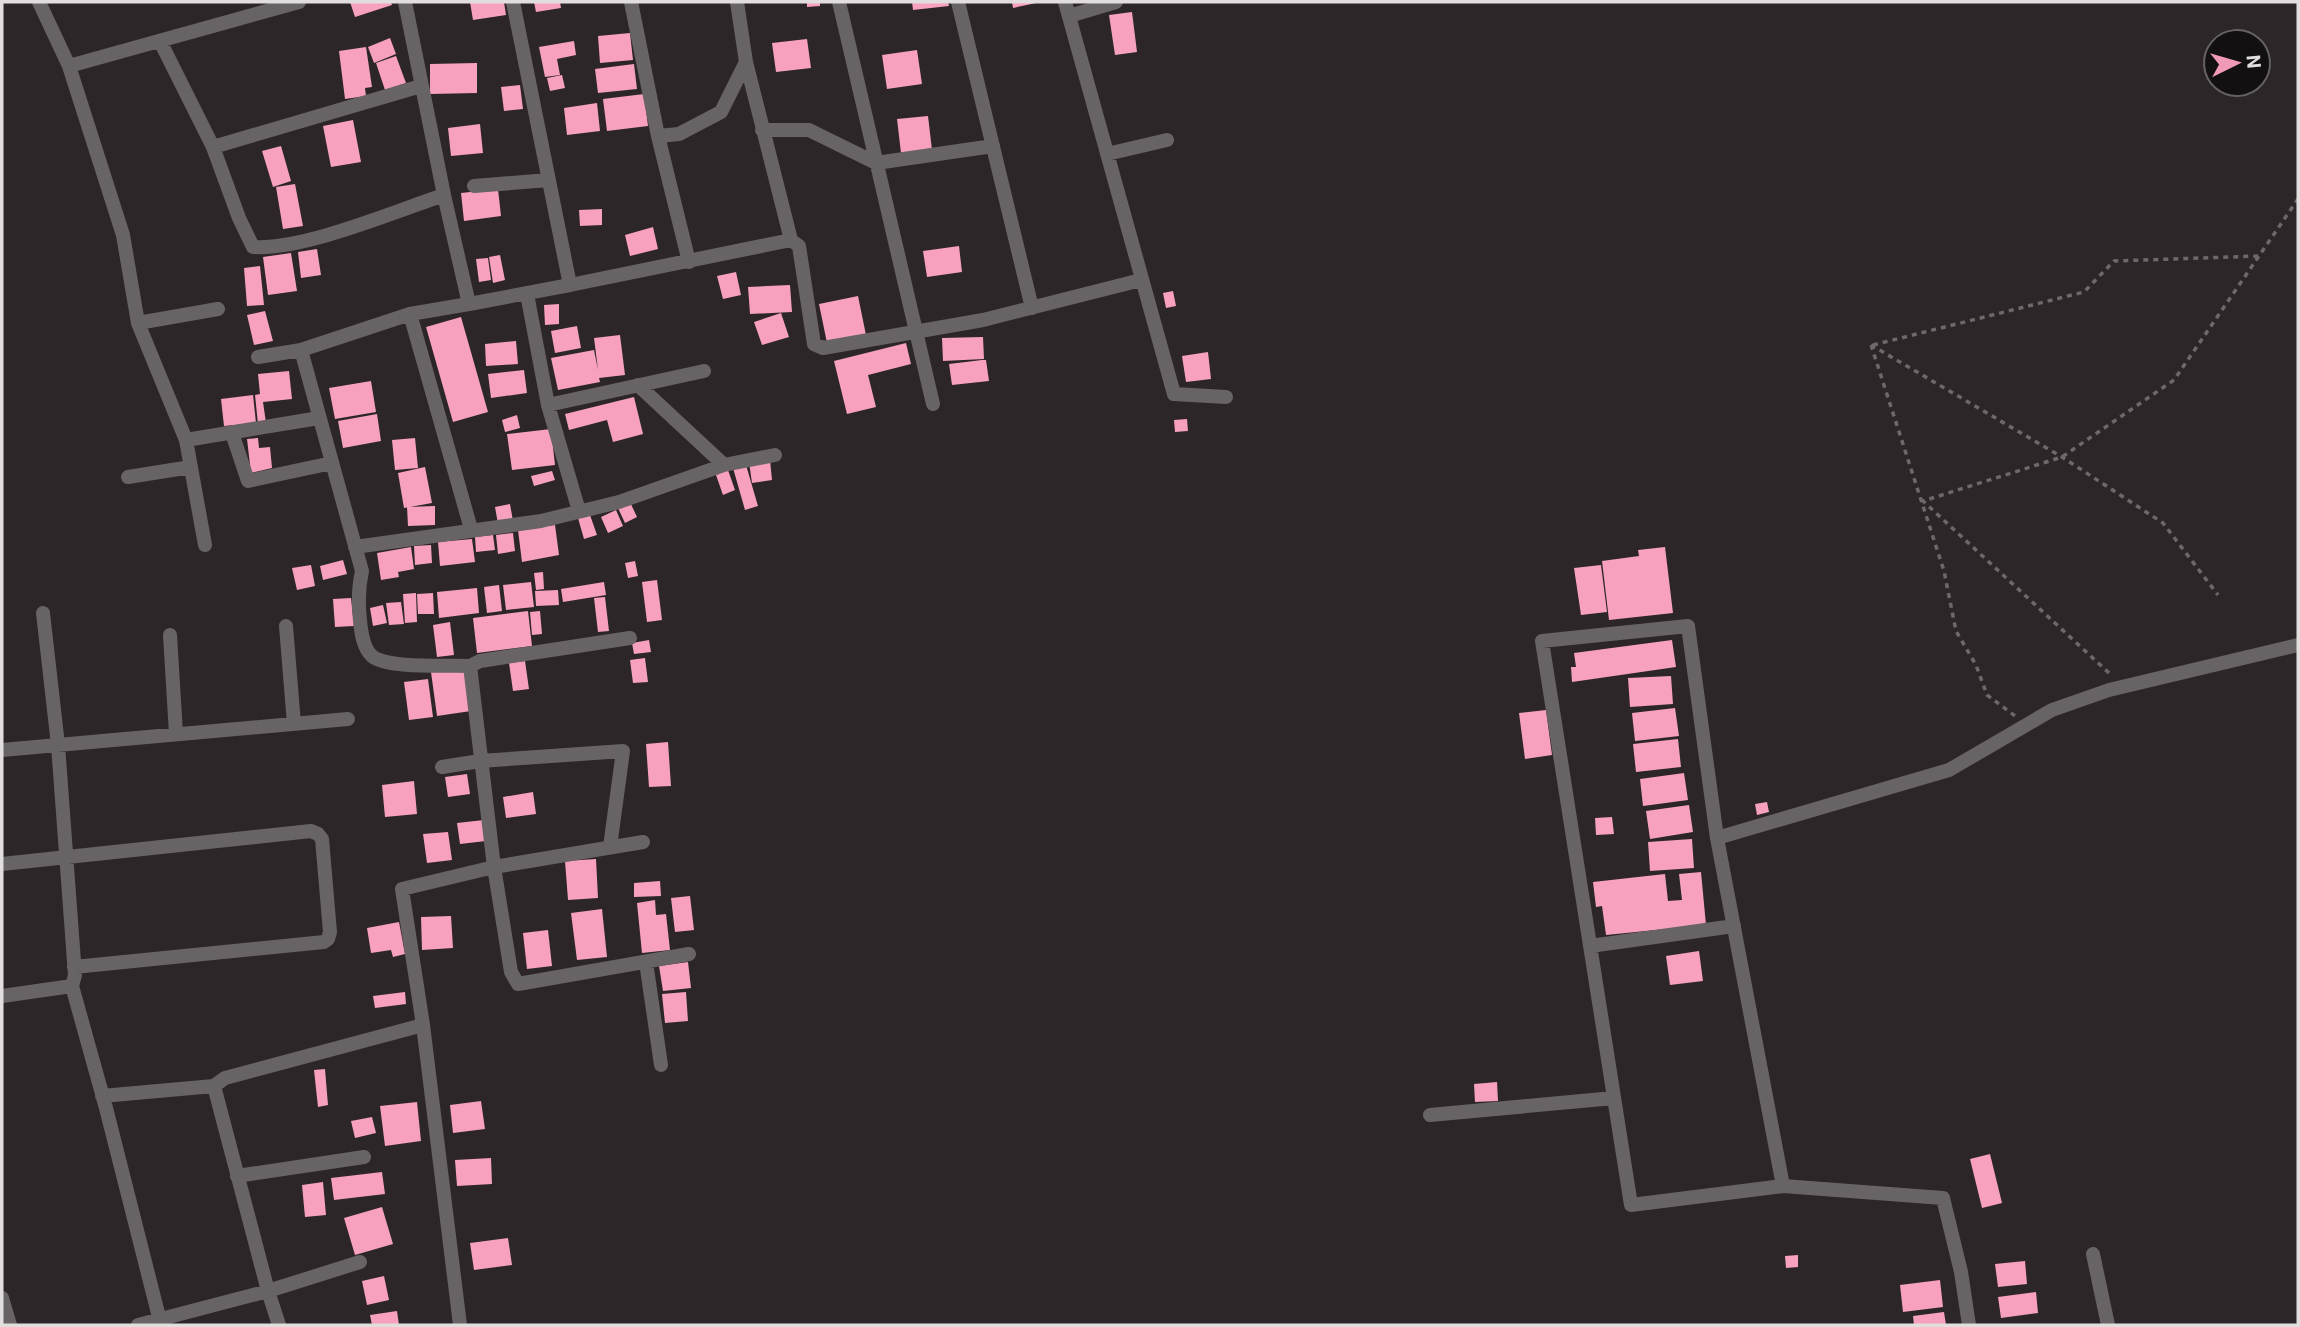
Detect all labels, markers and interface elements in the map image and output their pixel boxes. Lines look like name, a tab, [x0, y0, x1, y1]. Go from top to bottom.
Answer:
north arrow	[2202, 28, 2272, 98]
text: N	[2241, 54, 2265, 69]

